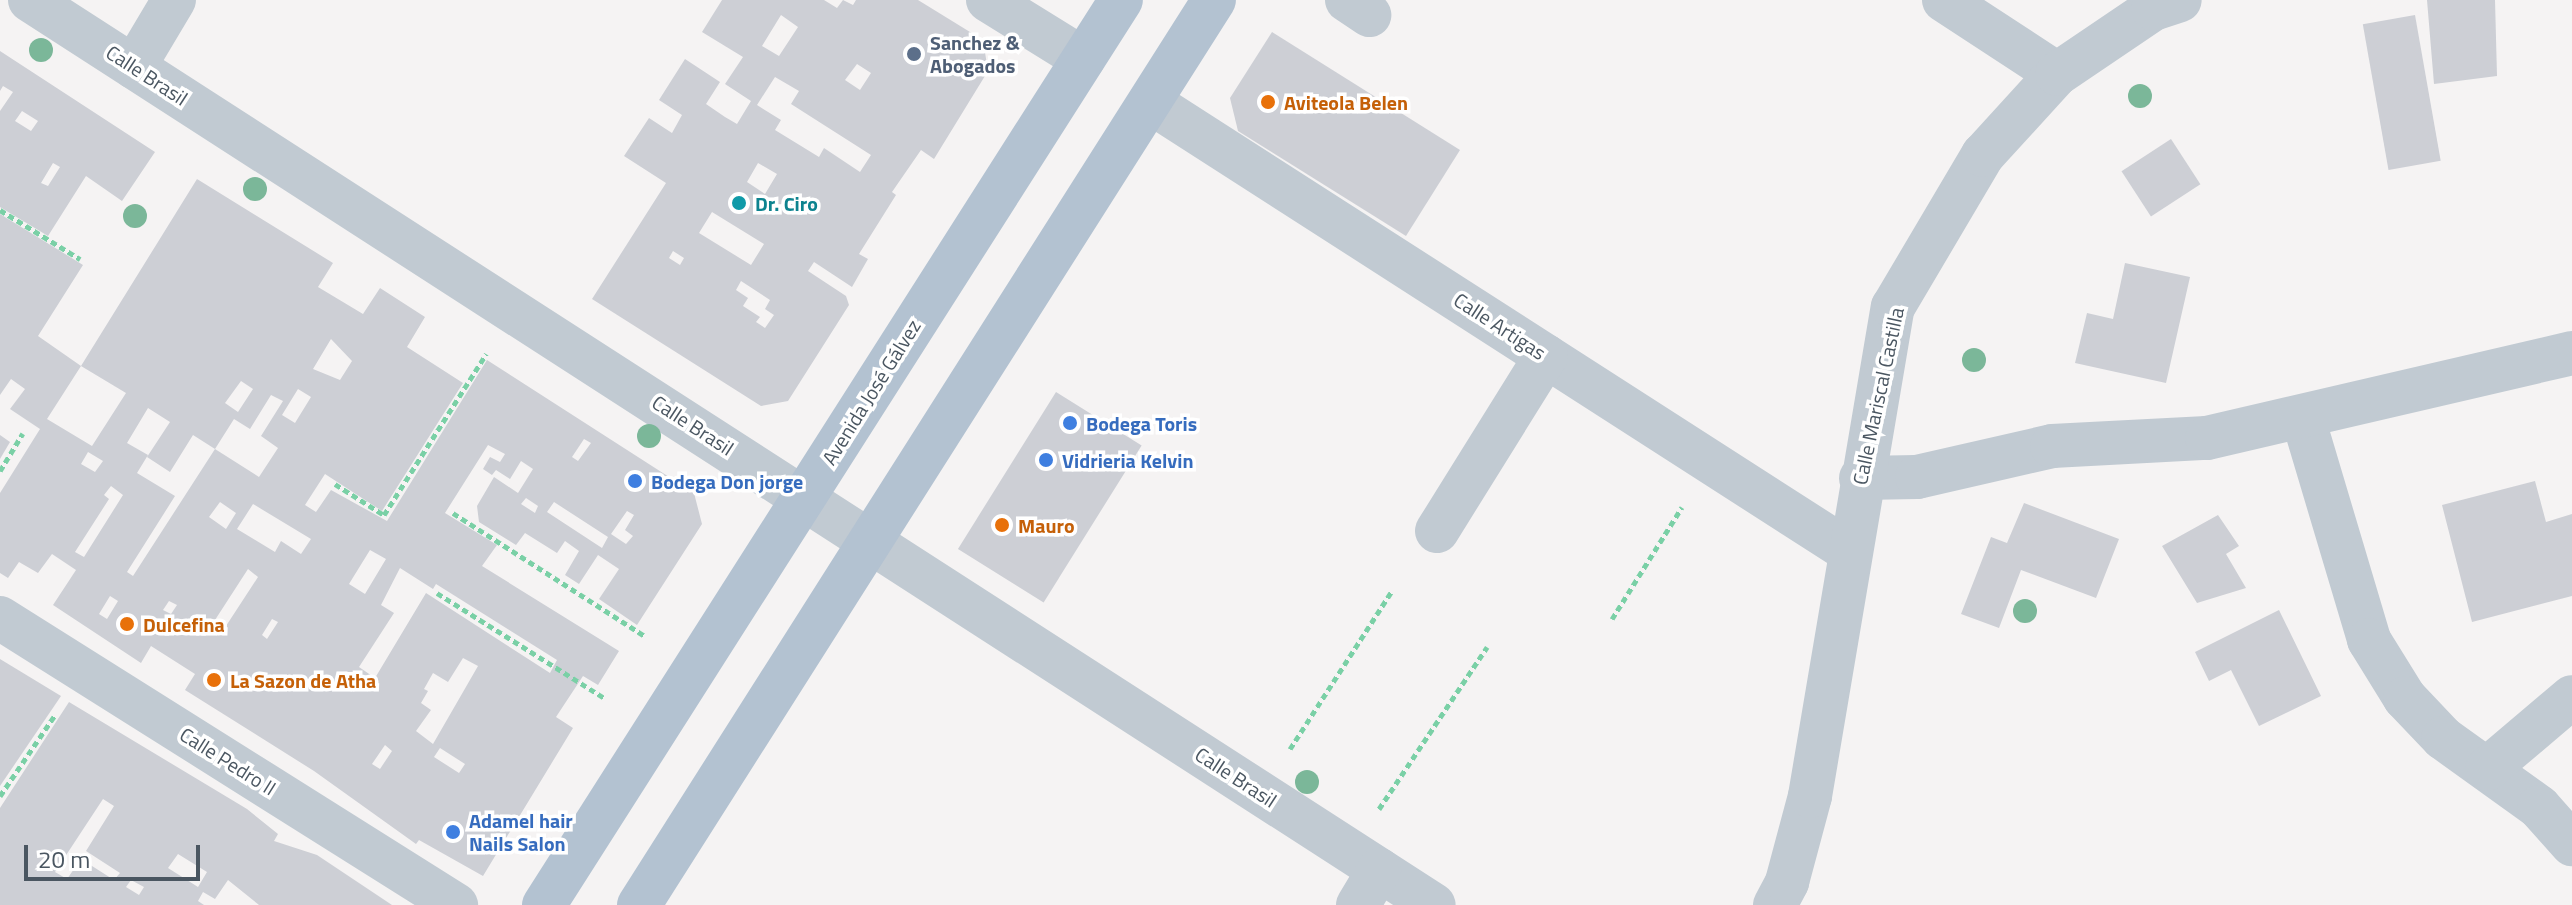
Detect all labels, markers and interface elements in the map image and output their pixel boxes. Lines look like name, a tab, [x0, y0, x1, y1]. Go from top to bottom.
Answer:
place label: Sanchez & Abogados	[930, 30, 1020, 77]
street label: Calle Brasil	[102, 40, 192, 110]
marker: Sanchez & Abogados	[905, 45, 923, 63]
place label: Aviteola Belen	[1284, 90, 1408, 114]
marker: Aviteola Belen	[1259, 93, 1277, 111]
place label: Dr. Ciro	[755, 191, 818, 215]
marker: Dr. Ciro	[730, 194, 748, 212]
street label: Calle Artigas	[1450, 287, 1550, 365]
street label: Calle Mariscal Castilla	[1847, 305, 1909, 487]
street label: Avenida José Gálvez	[817, 315, 925, 469]
street label: Calle Brasil	[648, 390, 738, 460]
place label: Bodega Toris	[1086, 411, 1197, 435]
marker: Bodega Toris	[1061, 414, 1079, 432]
place label: Vidrieria Kelvin	[1062, 448, 1194, 472]
marker: Vidrieria Kelvin	[1037, 451, 1055, 469]
place label: Bodega Don jorge	[651, 469, 803, 493]
marker: Bodega Don jorge	[626, 472, 644, 490]
place label: Mauro	[1018, 513, 1075, 537]
marker: Mauro	[993, 516, 1011, 534]
place label: Dulcefina	[143, 612, 225, 636]
marker: Dulcefina	[118, 615, 136, 633]
place label: La Sazon de Atha	[230, 668, 376, 692]
marker: La Sazon de Atha	[205, 671, 223, 689]
street label: Calle Pedro II	[176, 722, 280, 800]
street label: Calle Brasil	[1191, 742, 1281, 812]
place label: Adamel hair Nails Salon	[469, 808, 573, 855]
marker: Adamel hair Nails Salon	[444, 823, 462, 841]
scale bar	[28, 829, 204, 879]
text: 20 m	[38, 841, 90, 877]

